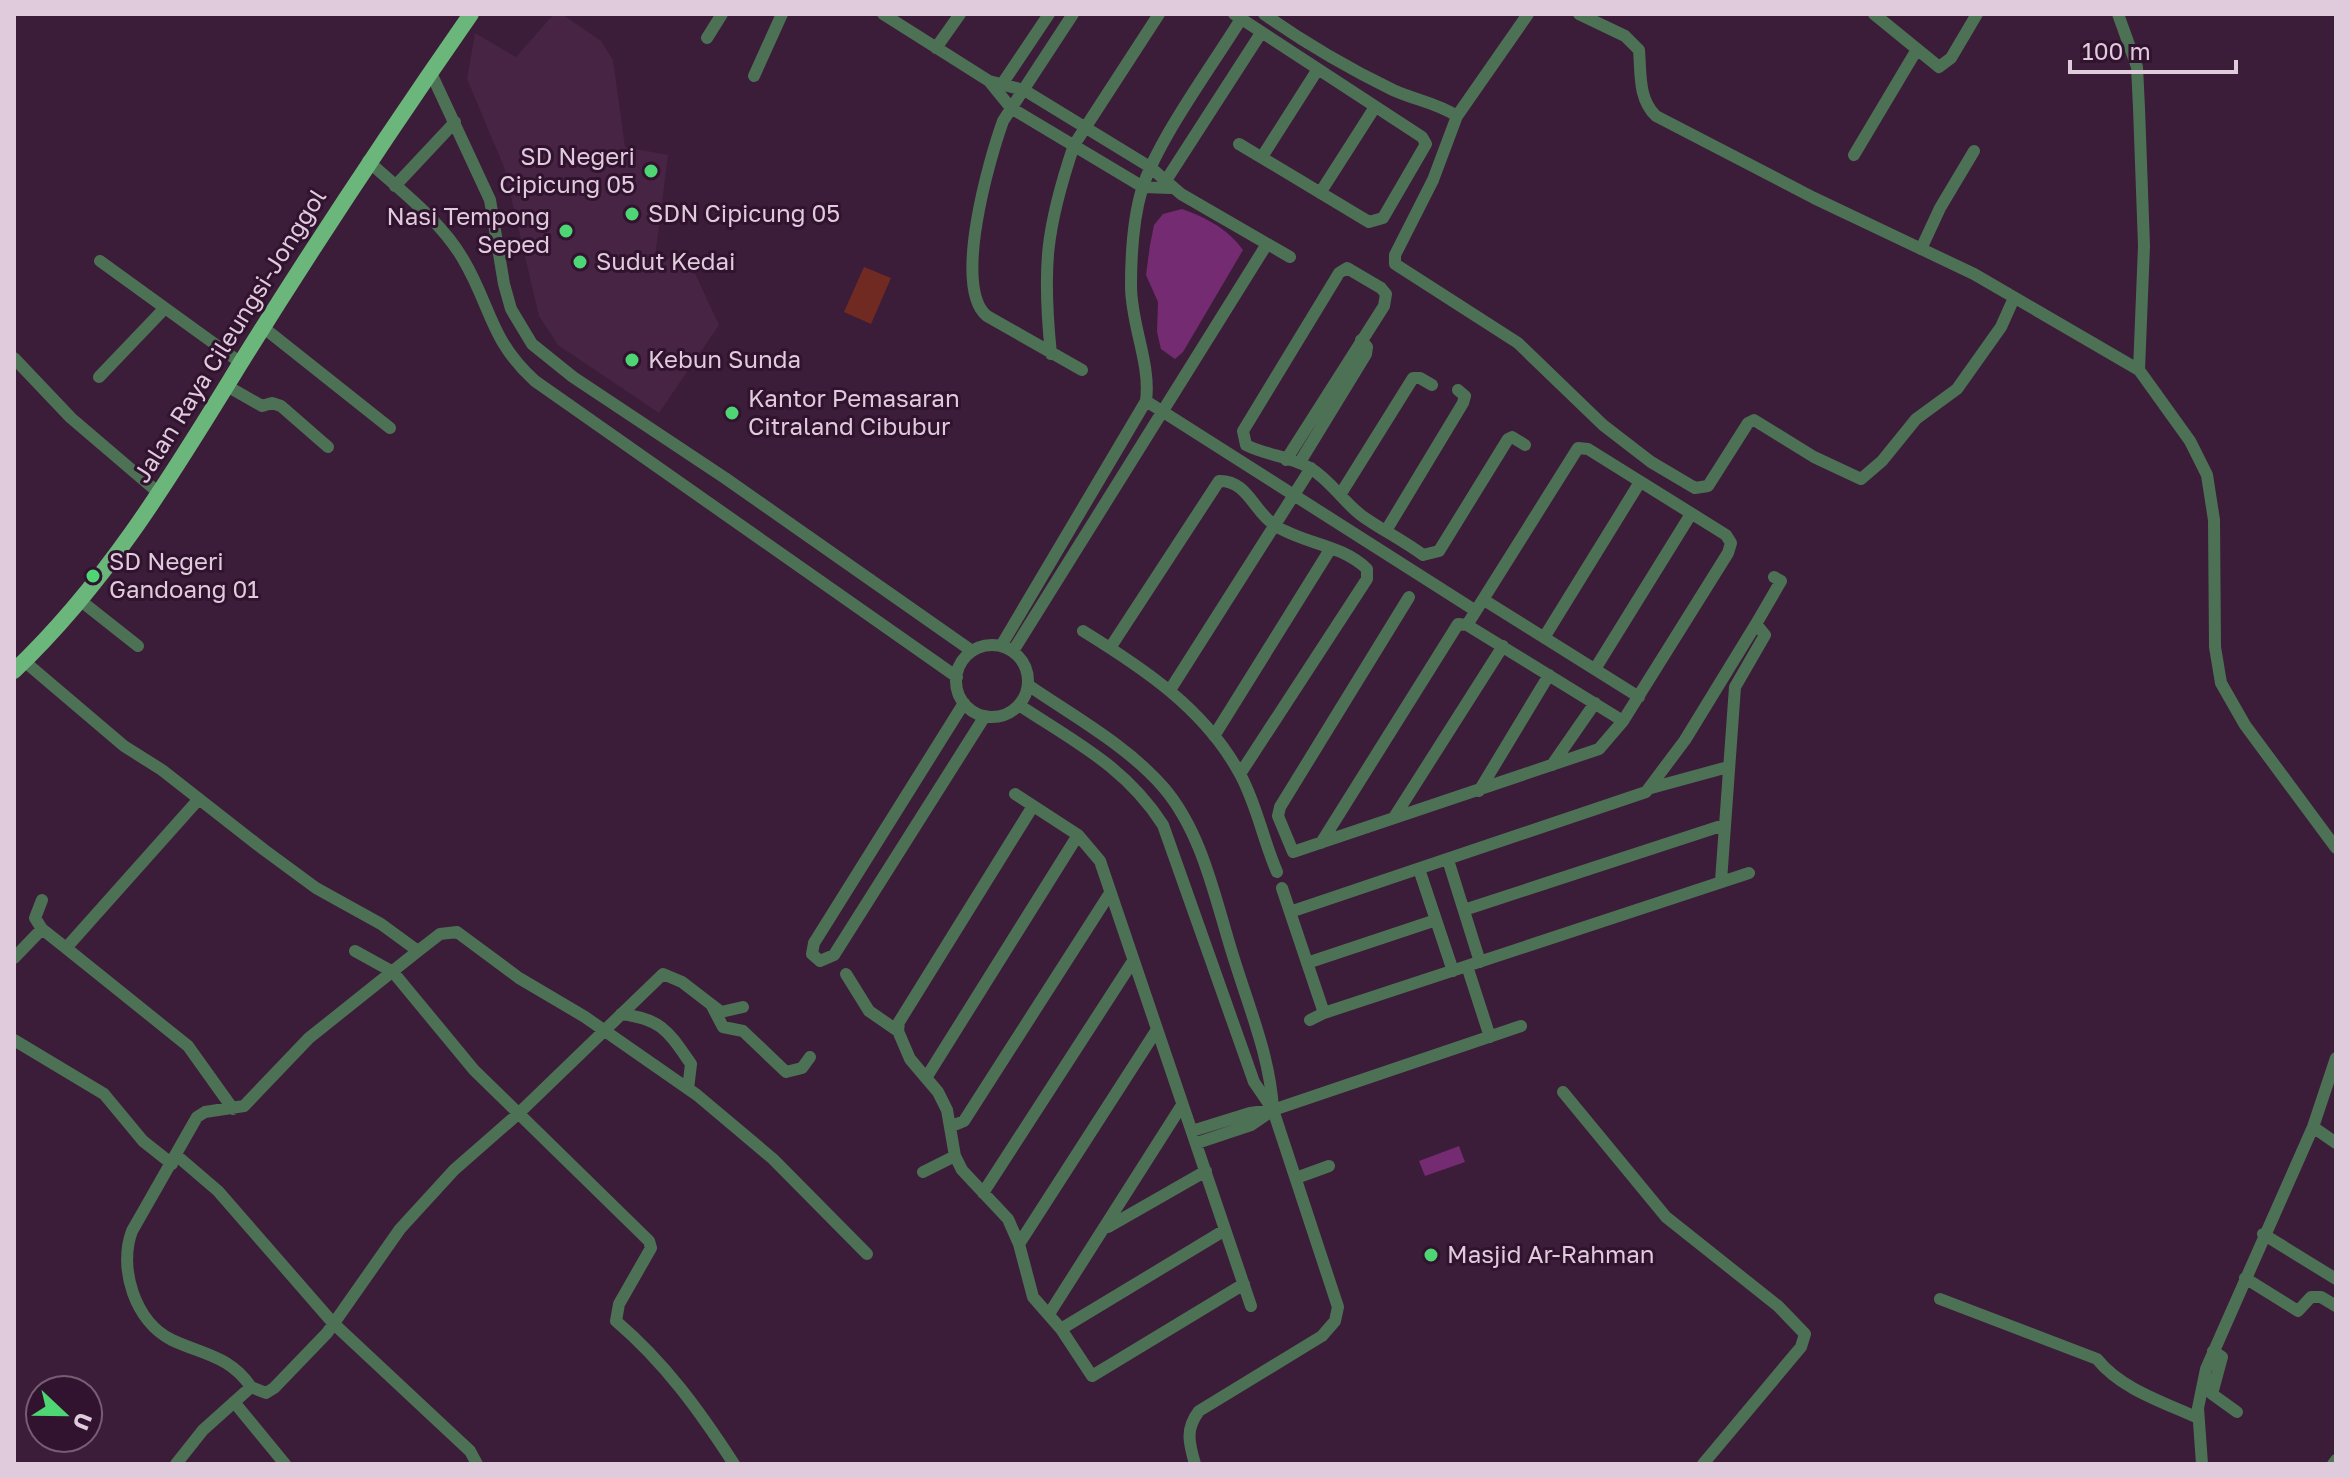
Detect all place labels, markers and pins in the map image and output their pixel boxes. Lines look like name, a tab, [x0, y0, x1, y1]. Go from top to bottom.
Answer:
place label: SD Negeri Cipicung 05	[499, 141, 635, 198]
marker: SD Negeri Cipicung 05	[642, 162, 660, 180]
place label: SDN Cipicung 05	[648, 198, 840, 227]
place label: Nasi Tempong Seped	[386, 201, 550, 258]
marker: SDN Cipicung 05	[623, 205, 641, 223]
marker: Nasi Tempong Seped	[557, 222, 575, 240]
place label: Sudut Kedai	[596, 246, 736, 275]
marker: Sudut Kedai	[571, 253, 589, 271]
place label: Kebun Sunda	[648, 344, 801, 373]
marker: Kebun Sunda	[623, 351, 641, 369]
place label: Kantor Pemasaran Citraland Cibubur	[748, 383, 960, 440]
marker: Kantor Pemasaran Citraland Cibubur	[723, 404, 741, 422]
place label: SD Negeri Gandoang 01	[109, 546, 259, 603]
marker: SD Negeri Gandoang 01	[84, 567, 102, 585]
place label: Masjid Ar-Rahman	[1447, 1239, 1655, 1268]
marker: Masjid Ar-Rahman	[1422, 1246, 1440, 1264]

